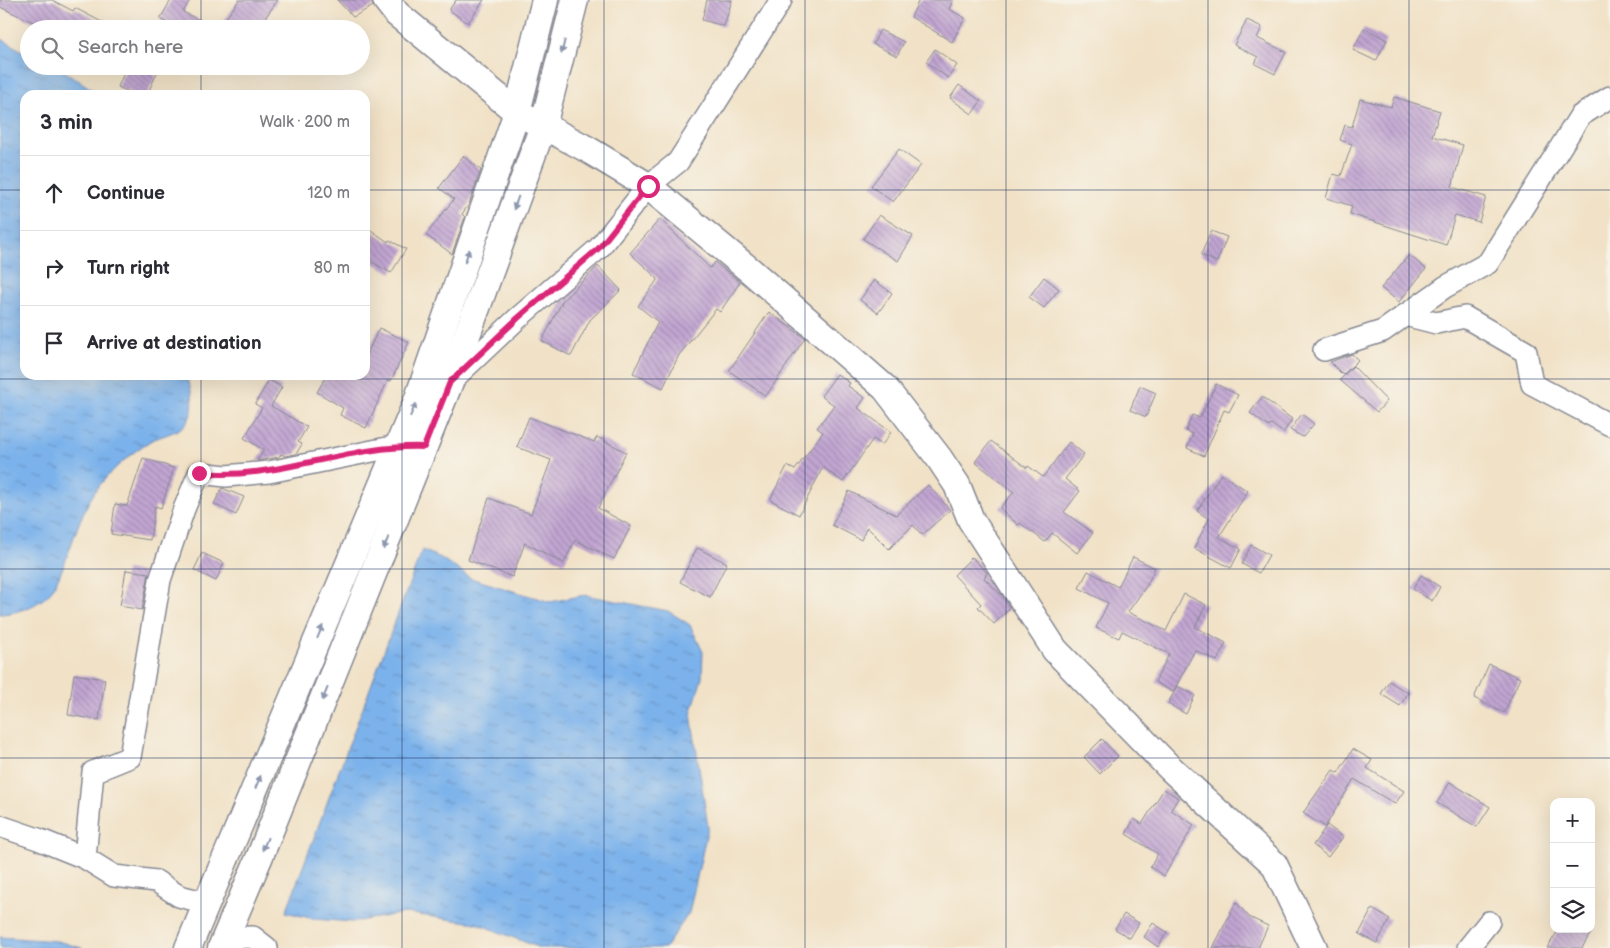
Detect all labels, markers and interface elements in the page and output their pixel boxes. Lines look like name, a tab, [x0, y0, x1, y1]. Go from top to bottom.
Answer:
search box	[20, 20, 370, 75]
icon: search	[38, 34, 66, 62]
text: Search here	[78, 36, 183, 59]
one-way arrow	[559, 40, 567, 55]
text: 3 min	[40, 110, 93, 135]
text: Walk · 200 m	[260, 113, 350, 132]
route start	[637, 175, 660, 198]
icon: ahead	[40, 179, 68, 207]
text: Continue	[87, 182, 165, 205]
text: 120 m	[307, 184, 350, 203]
one-way arrow	[512, 195, 519, 210]
one-way arrow	[464, 249, 471, 264]
icon: right	[40, 254, 68, 282]
text: Turn right	[87, 257, 170, 280]
text: 80 m	[314, 259, 350, 278]
icon: arrive	[40, 329, 68, 357]
text: Arrive at destination	[87, 332, 262, 355]
one-way arrow	[409, 403, 417, 417]
route end	[188, 462, 211, 485]
one-way arrow	[382, 536, 390, 551]
one-way arrow	[317, 625, 325, 639]
one-way arrow	[321, 687, 329, 701]
one-way arrow	[254, 775, 262, 789]
map controls	[1550, 798, 1595, 933]
button: +	[1550, 798, 1595, 843]
one-way arrow	[260, 837, 268, 851]
button: −	[1550, 843, 1595, 888]
button: layers	[1550, 888, 1595, 933]

